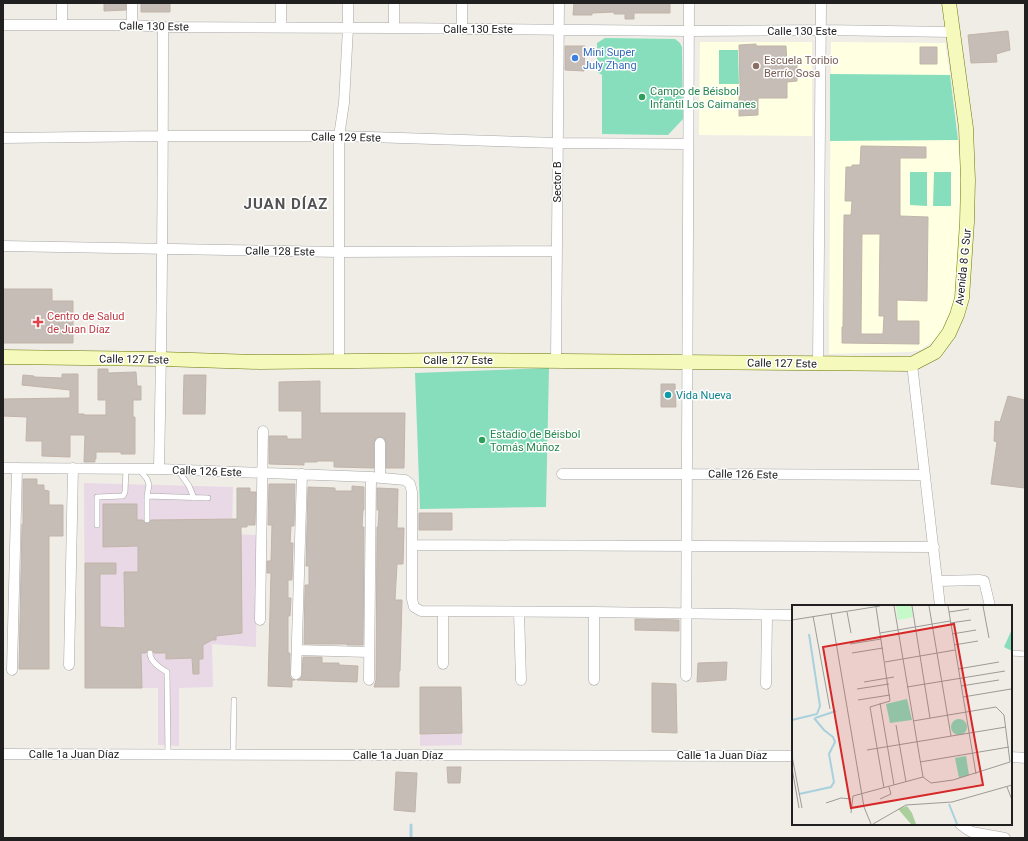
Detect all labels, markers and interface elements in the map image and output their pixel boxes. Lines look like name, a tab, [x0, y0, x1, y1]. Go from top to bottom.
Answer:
street label: Calle 130 Este	[119, 19, 189, 34]
street label: Calle 130 Este	[443, 23, 513, 36]
street label: Calle 130 Este	[767, 25, 837, 38]
place label: Mini Super July Zhang	[583, 46, 637, 72]
marker: Mini Super July Zhang	[570, 53, 580, 63]
place label: Escuela Toribio Berrío Sosa	[764, 54, 839, 80]
marker: Escuela Toribio Berrío Sosa	[751, 61, 761, 71]
place label: Campo de Béisbol Infantil Los Caimanes	[650, 85, 757, 111]
marker: Campo de Béisbol Infantil Los Caimanes	[637, 92, 647, 102]
street label: Calle 129 Este	[311, 130, 381, 145]
street label: Sector B	[551, 161, 564, 203]
district label: JUAN DÍAZ	[244, 195, 328, 213]
street label: Avenida 8 G Sur	[953, 228, 974, 306]
street label: Calle 128 Este	[245, 244, 315, 259]
place label: Centro de Salud de Juan Díaz	[47, 310, 125, 336]
marker: Centro de Salud de Juan Díaz	[32, 316, 44, 328]
street label: Calle 127 Este	[99, 352, 169, 367]
street label: Calle 127 Este	[423, 354, 493, 367]
street label: Calle 127 Este	[747, 356, 817, 371]
place label: Vida Nueva	[676, 389, 732, 402]
marker: Vida Nueva	[663, 390, 673, 400]
place label: Estadio de Béisbol Tomás Múñoz	[490, 428, 580, 454]
marker: Estadio de Béisbol Tomás Múñoz	[477, 435, 487, 445]
street label: Calle 126 Este	[172, 464, 242, 479]
street label: Calle 126 Este	[708, 467, 778, 482]
inset map	[792, 605, 1012, 825]
street label: Calle 1a Juan Díaz	[29, 748, 120, 761]
street label: Calle 1a Juan Díaz	[353, 749, 444, 762]
street label: Calle 1a Juan Díaz	[677, 749, 768, 762]

